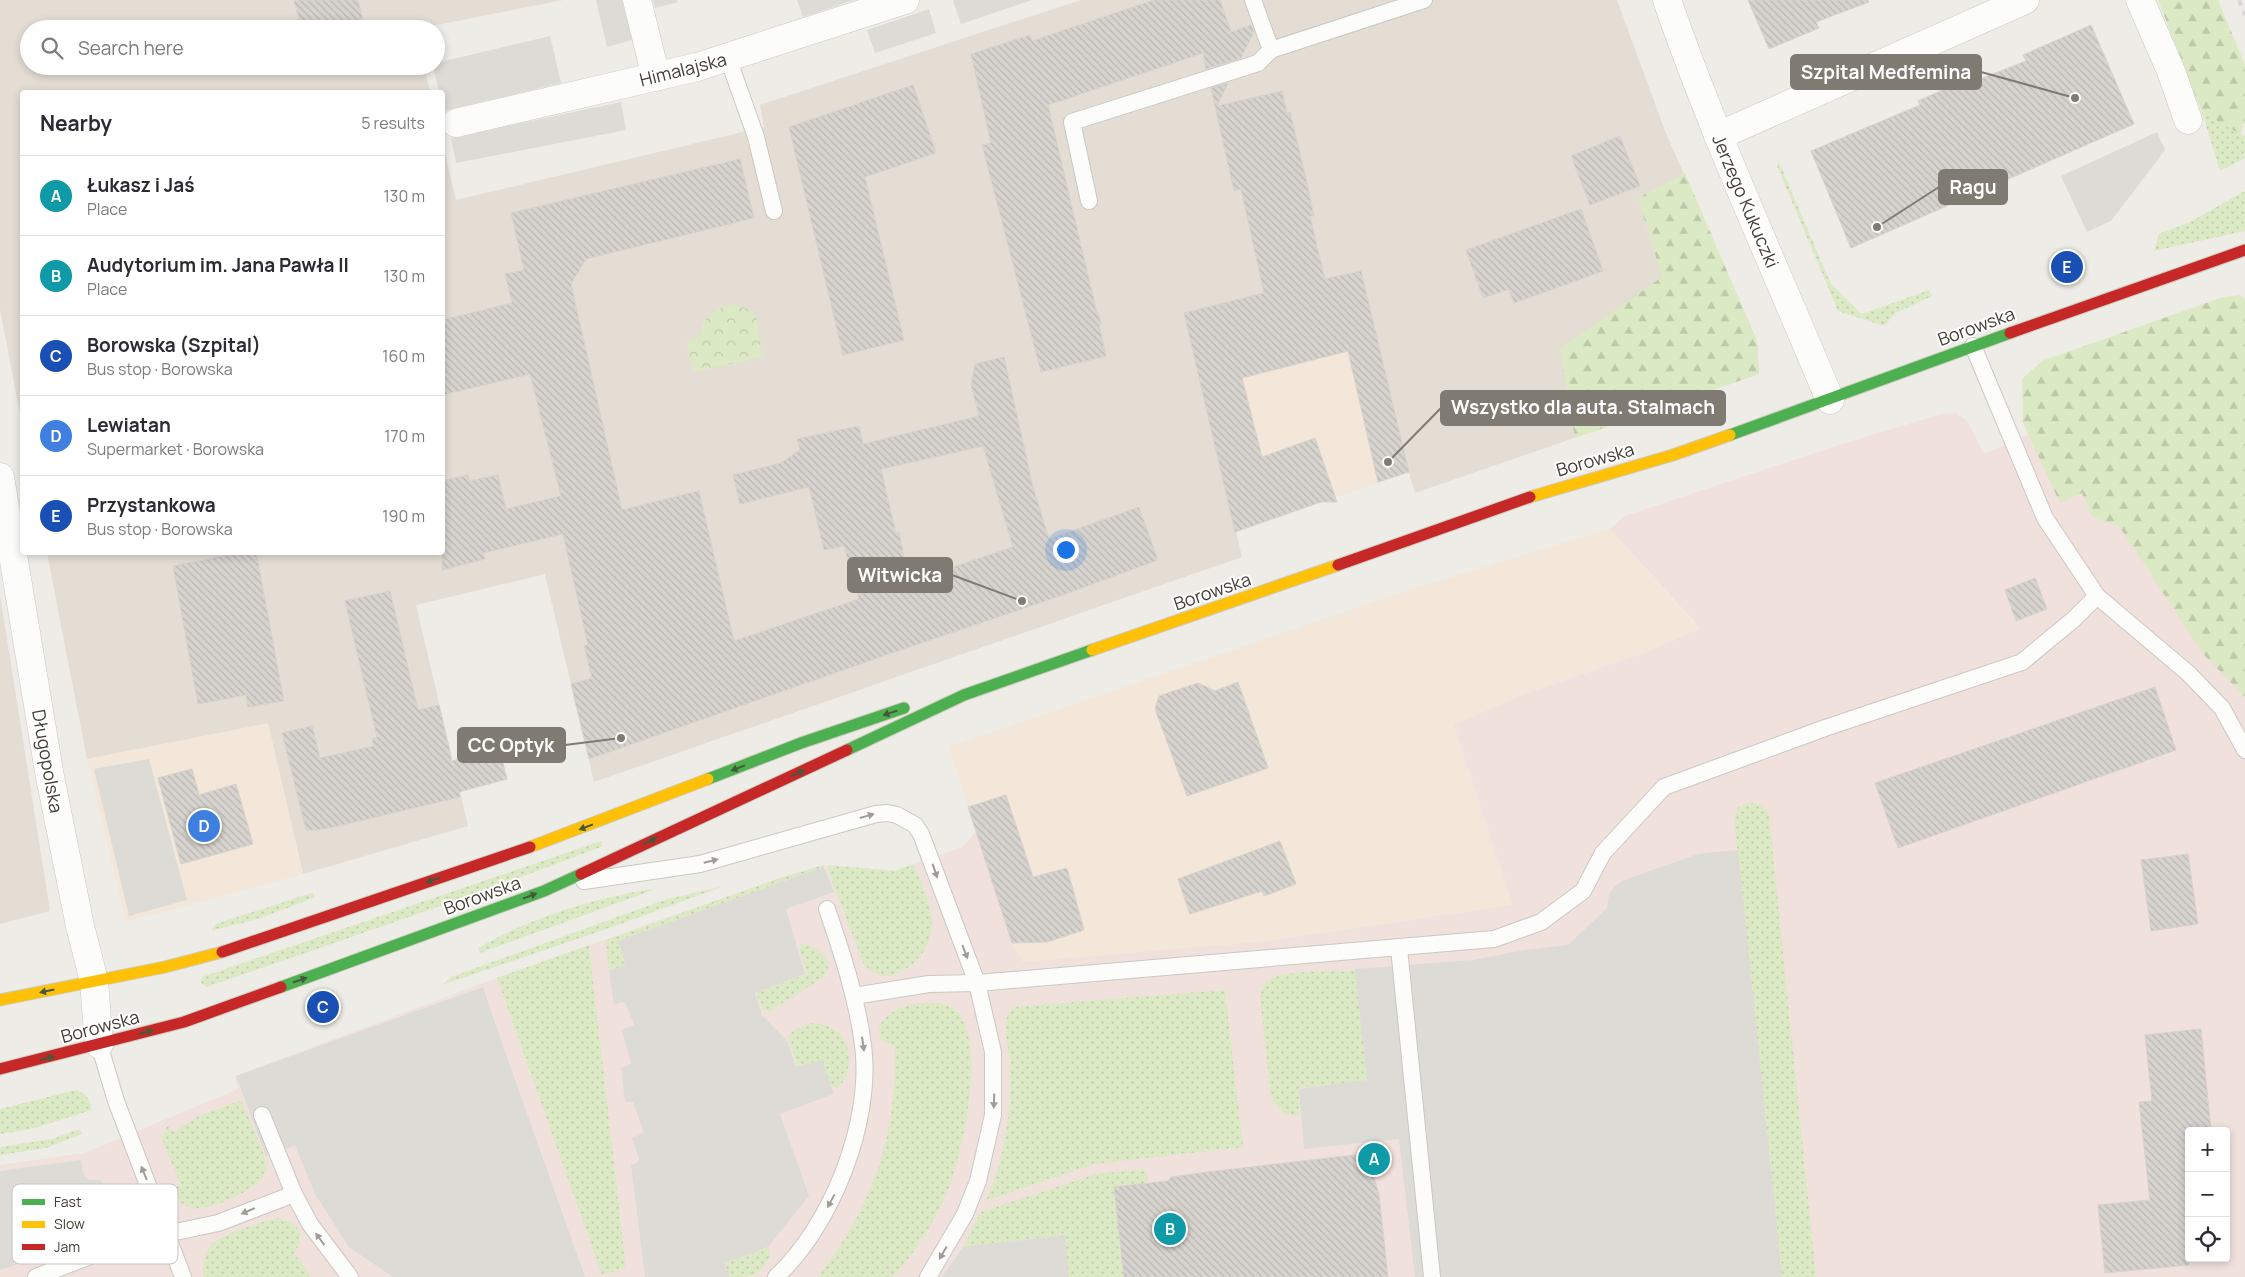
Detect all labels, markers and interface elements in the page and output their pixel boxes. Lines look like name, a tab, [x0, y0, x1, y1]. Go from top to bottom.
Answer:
search box	[20, 20, 445, 75]
icon: search	[38, 34, 66, 62]
text: Search here	[78, 35, 184, 61]
street label: Himalajska	[637, 47, 729, 91]
callout: Szpital Medfemina	[1791, 55, 1981, 89]
text: Szpital Medfemina	[1801, 59, 1971, 85]
text: Nearby	[40, 109, 112, 137]
text: 5 results	[361, 112, 425, 134]
street label: Jerzego Kukuczki	[1707, 131, 1785, 271]
callout: Ragu	[1939, 170, 2007, 204]
text: Łukasz i Jaś	[87, 172, 195, 198]
text: Ragu	[1949, 174, 1997, 200]
text: A	[51, 185, 61, 207]
text: 130 m	[383, 185, 425, 207]
text: Place	[87, 198, 127, 220]
pin: E	[2051, 248, 2083, 286]
text: Audytorium im. Jana Pawła II	[87, 252, 349, 278]
text: B	[51, 265, 61, 287]
text: 130 m	[383, 265, 425, 287]
text: Place	[87, 278, 127, 300]
street label: Borowska	[1934, 301, 2018, 351]
text: Borowska (Szpital)	[87, 332, 261, 358]
text: C	[50, 345, 62, 367]
text: 160 m	[382, 345, 425, 367]
text: Bus stop · Borowska	[87, 358, 233, 380]
callout: Wszystko dla auta. Stalmach	[1441, 391, 1725, 425]
text: Wszystko dla auta. Stalmach	[1451, 394, 1715, 420]
text: Lewiatan	[87, 412, 171, 438]
text: D	[50, 425, 62, 447]
text: 170 m	[384, 425, 425, 447]
street label: Borowska	[1553, 436, 1637, 482]
text: Supermarket · Borowska	[87, 438, 264, 460]
text: Przystankowa	[87, 492, 216, 518]
text: E	[51, 505, 61, 527]
text: 190 m	[382, 505, 425, 527]
text: Bus stop · Borowska	[87, 518, 233, 540]
your location	[1053, 537, 1079, 563]
callout: Witwicka	[848, 558, 952, 592]
text: Witwicka	[858, 562, 942, 588]
street label: Borowska	[1170, 567, 1254, 615]
street label: Długopolska	[27, 707, 69, 815]
one-way arrow	[883, 709, 898, 717]
callout: CC Optyk	[458, 728, 565, 762]
text: CC Optyk	[468, 732, 555, 758]
one-way arrow	[730, 764, 745, 772]
one-way arrow	[791, 769, 805, 777]
pin: D	[188, 807, 220, 845]
one-way arrow	[859, 812, 874, 820]
one-way arrow	[578, 823, 593, 831]
one-way arrow	[643, 836, 657, 844]
one-way arrow	[703, 857, 718, 865]
one-way arrow	[932, 864, 940, 879]
street label: Borowska	[440, 870, 524, 920]
one-way arrow	[425, 877, 440, 884]
one-way arrow	[522, 892, 537, 899]
one-way arrow	[961, 945, 969, 960]
one-way arrow	[293, 976, 308, 984]
one-way arrow	[39, 987, 55, 995]
pin: C	[307, 988, 339, 1026]
street label: Borowska	[58, 1004, 142, 1048]
one-way arrow	[139, 1027, 154, 1035]
one-way arrow	[859, 1036, 867, 1052]
one-way arrow	[40, 1054, 55, 1062]
one-way arrow	[989, 1093, 997, 1109]
map controls	[2185, 1127, 2230, 1262]
button: +	[2185, 1127, 2230, 1172]
pin: A	[1358, 1140, 1390, 1178]
one-way arrow	[140, 1165, 147, 1180]
button: −	[2185, 1172, 2230, 1217]
legend	[12, 1184, 178, 1264]
text: Fast	[54, 1192, 82, 1211]
one-way arrow	[827, 1194, 835, 1208]
one-way arrow	[241, 1207, 255, 1215]
pin: B	[1154, 1210, 1186, 1248]
text: Slow	[54, 1214, 85, 1233]
button: locate	[2185, 1217, 2230, 1262]
one-way arrow	[315, 1232, 325, 1246]
text: Jam	[54, 1237, 80, 1256]
one-way arrow	[939, 1247, 948, 1260]

